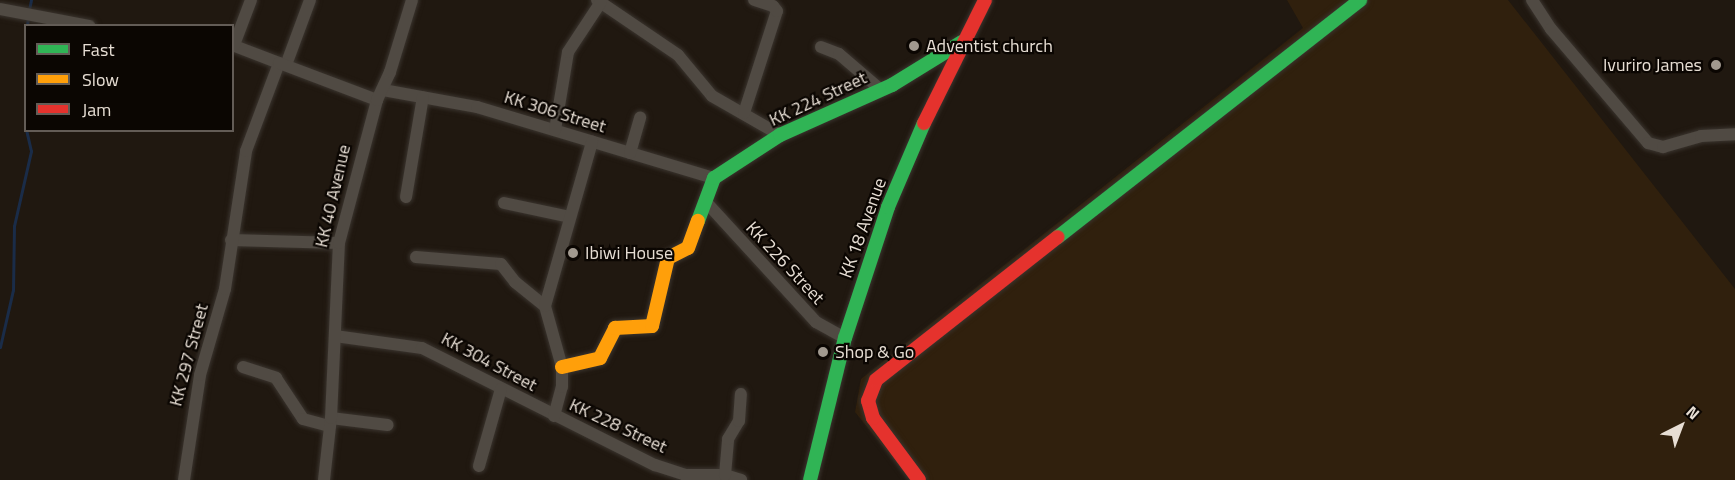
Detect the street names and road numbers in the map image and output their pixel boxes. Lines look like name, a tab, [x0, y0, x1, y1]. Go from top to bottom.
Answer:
street label: KK 224 Street	[766, 67, 870, 131]
street label: KK 306 Street	[502, 86, 608, 138]
street label: KK 40 Avenue	[311, 142, 355, 250]
street label: KK 18 Avenue	[835, 175, 891, 281]
street label: KK 226 Street	[741, 217, 829, 309]
street label: KK 297 Street	[165, 301, 213, 409]
street label: KK 304 Street	[438, 328, 540, 396]
street label: KK 228 Street	[566, 394, 670, 458]

